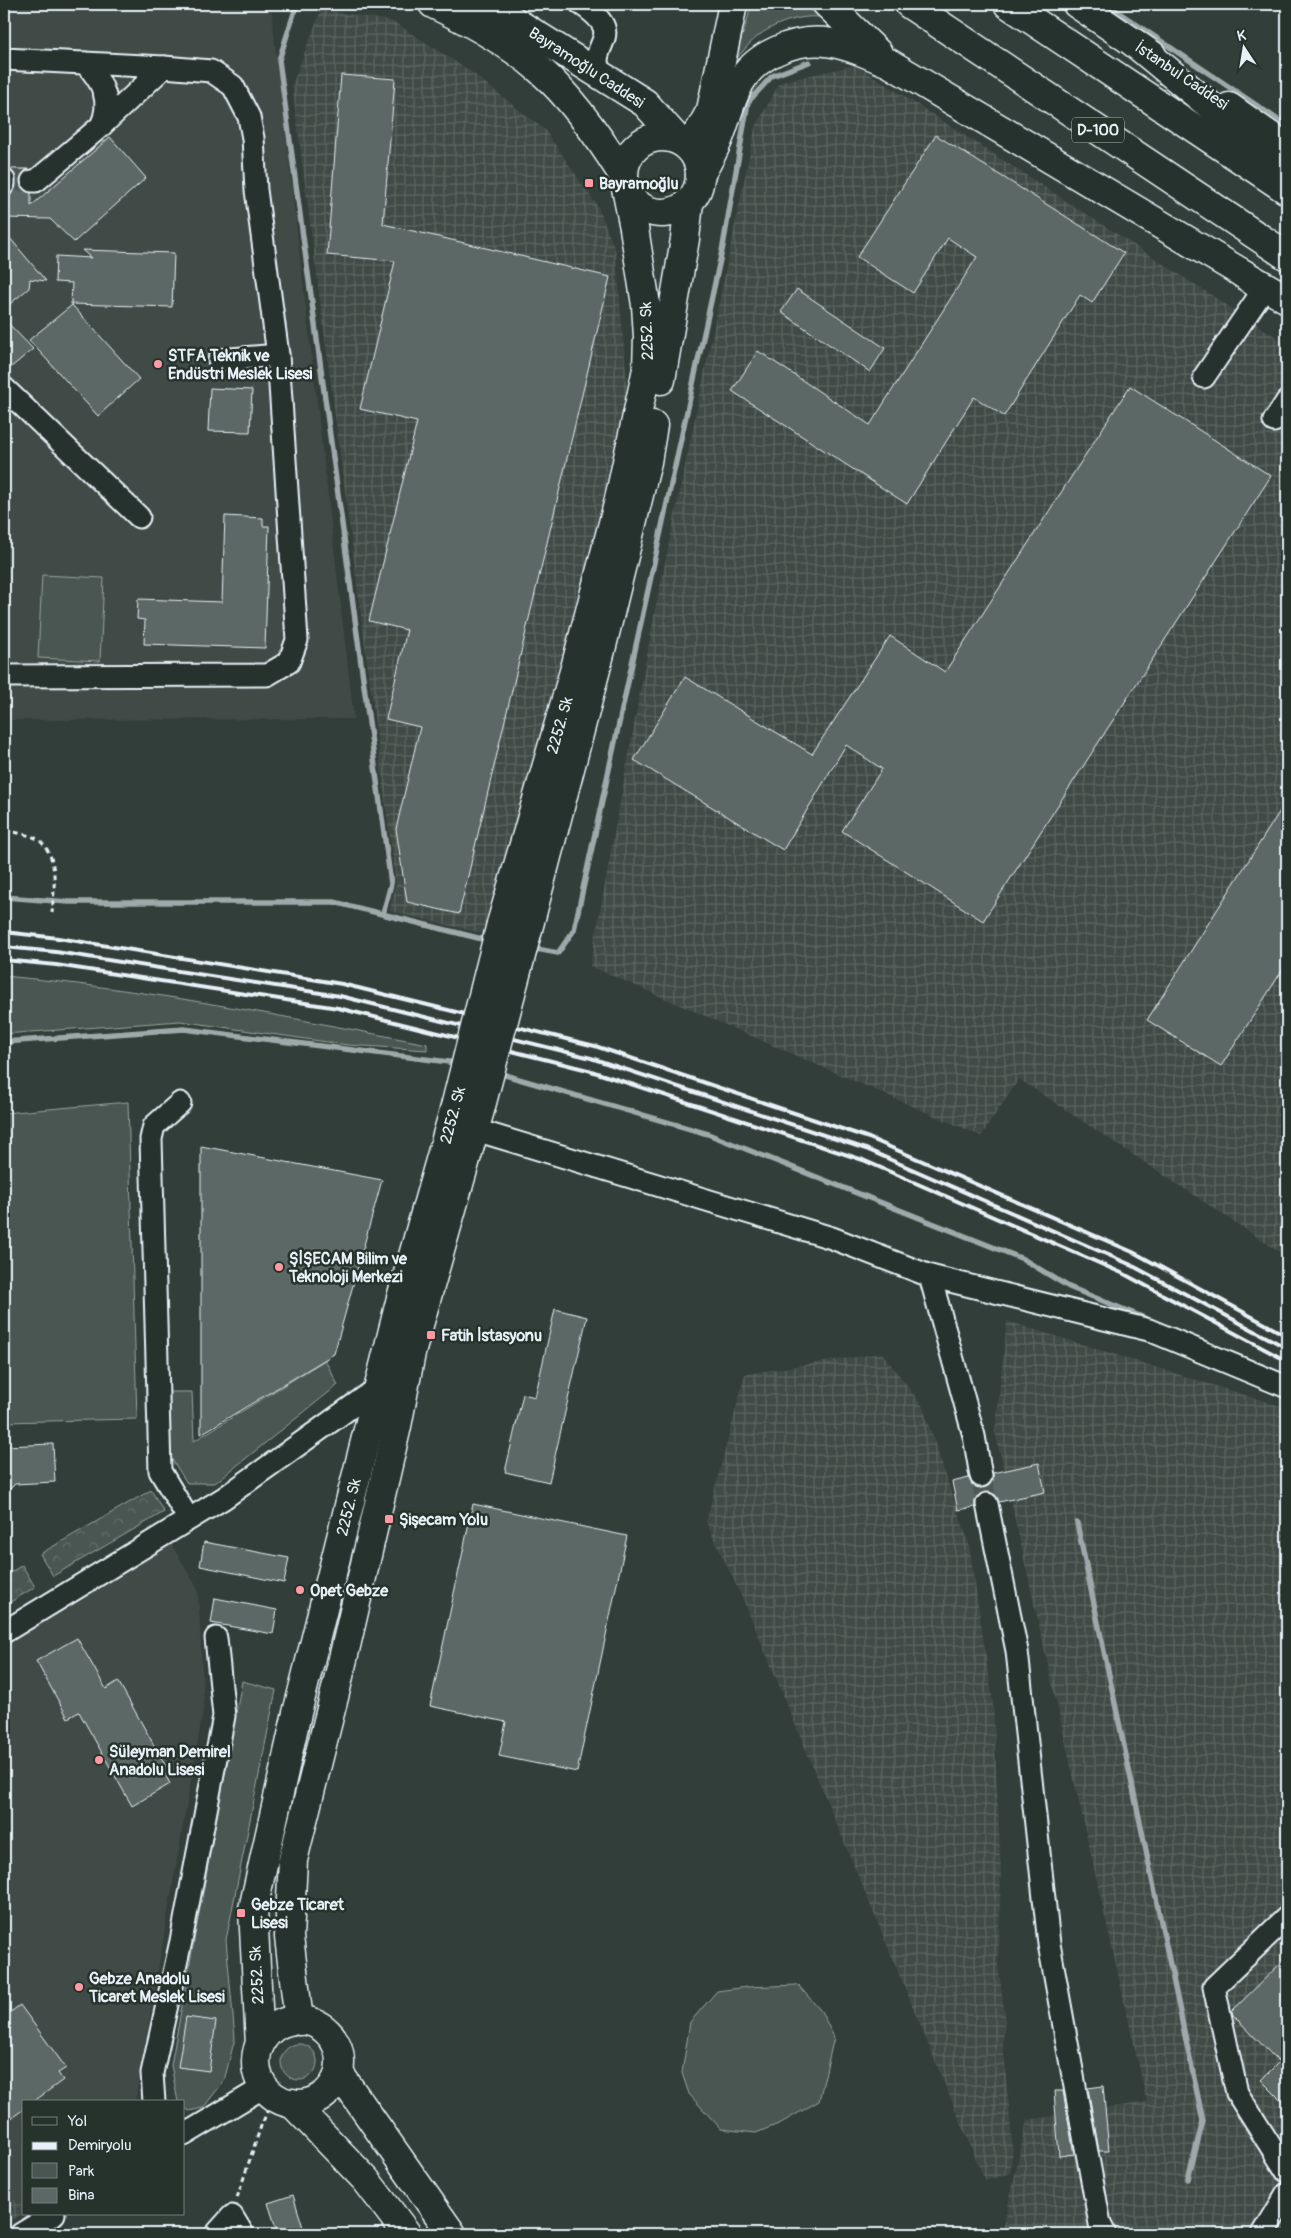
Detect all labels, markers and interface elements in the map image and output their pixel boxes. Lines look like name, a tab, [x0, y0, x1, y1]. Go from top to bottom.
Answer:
north arrow	[1218, 22, 1268, 72]
street label: Bayramoğlu Caddesi	[525, 23, 648, 113]
text: K	[1235, 26, 1248, 45]
street label: İstanbul Caddesi	[1131, 37, 1232, 114]
road number: D-100	[1072, 118, 1124, 142]
place label: Bayramoğlu	[599, 174, 679, 194]
marker: Bayramoğlu	[583, 177, 595, 189]
street label: 2252. Sk	[636, 301, 658, 361]
place label: STFA Teknik ve Endüstri Meslek Lisesi	[168, 346, 313, 384]
marker: STFA Teknik ve Endüstri Meslek Lisesi	[152, 358, 164, 370]
street label: 2252. Sk	[542, 694, 578, 756]
street label: 2252. Sk	[436, 1084, 470, 1146]
place label: ŞİŞECAM Bilim ve Teknoloji Merkezi	[288, 1249, 408, 1287]
marker: ŞİŞECAM Bilim ve Teknoloji Merkezi	[273, 1261, 285, 1273]
place label: Fatih İstasyonu	[441, 1326, 542, 1346]
marker: Fatih İstasyonu	[425, 1329, 437, 1341]
street label: 2252. Sk	[332, 1476, 366, 1538]
place label: Şişecam Yolu	[399, 1510, 488, 1530]
marker: Şişecam Yolu	[383, 1513, 395, 1525]
place label: Opet Gebze	[310, 1581, 389, 1601]
marker: Opet Gebze	[294, 1584, 306, 1596]
place label: Süleyman Demirel Anadolu Lisesi	[109, 1742, 231, 1780]
marker: Süleyman Demirel Anadolu Lisesi	[93, 1754, 105, 1766]
place label: Gebze Ticaret Lisesi	[251, 1895, 345, 1933]
marker: Gebze Ticaret Lisesi	[235, 1907, 247, 1919]
street label: 2252. Sk	[245, 1945, 269, 2005]
place label: Gebze Anadolu Ticaret Meslek Lisesi	[88, 1969, 225, 2007]
marker: Gebze Anadolu Ticaret Meslek Lisesi	[73, 1981, 85, 1993]
legend	[22, 2100, 185, 2216]
text: Yol	[67, 2112, 87, 2131]
text: Demiryolu	[68, 2136, 132, 2155]
text: Park	[68, 2162, 95, 2181]
text: Bina	[68, 2186, 95, 2205]

